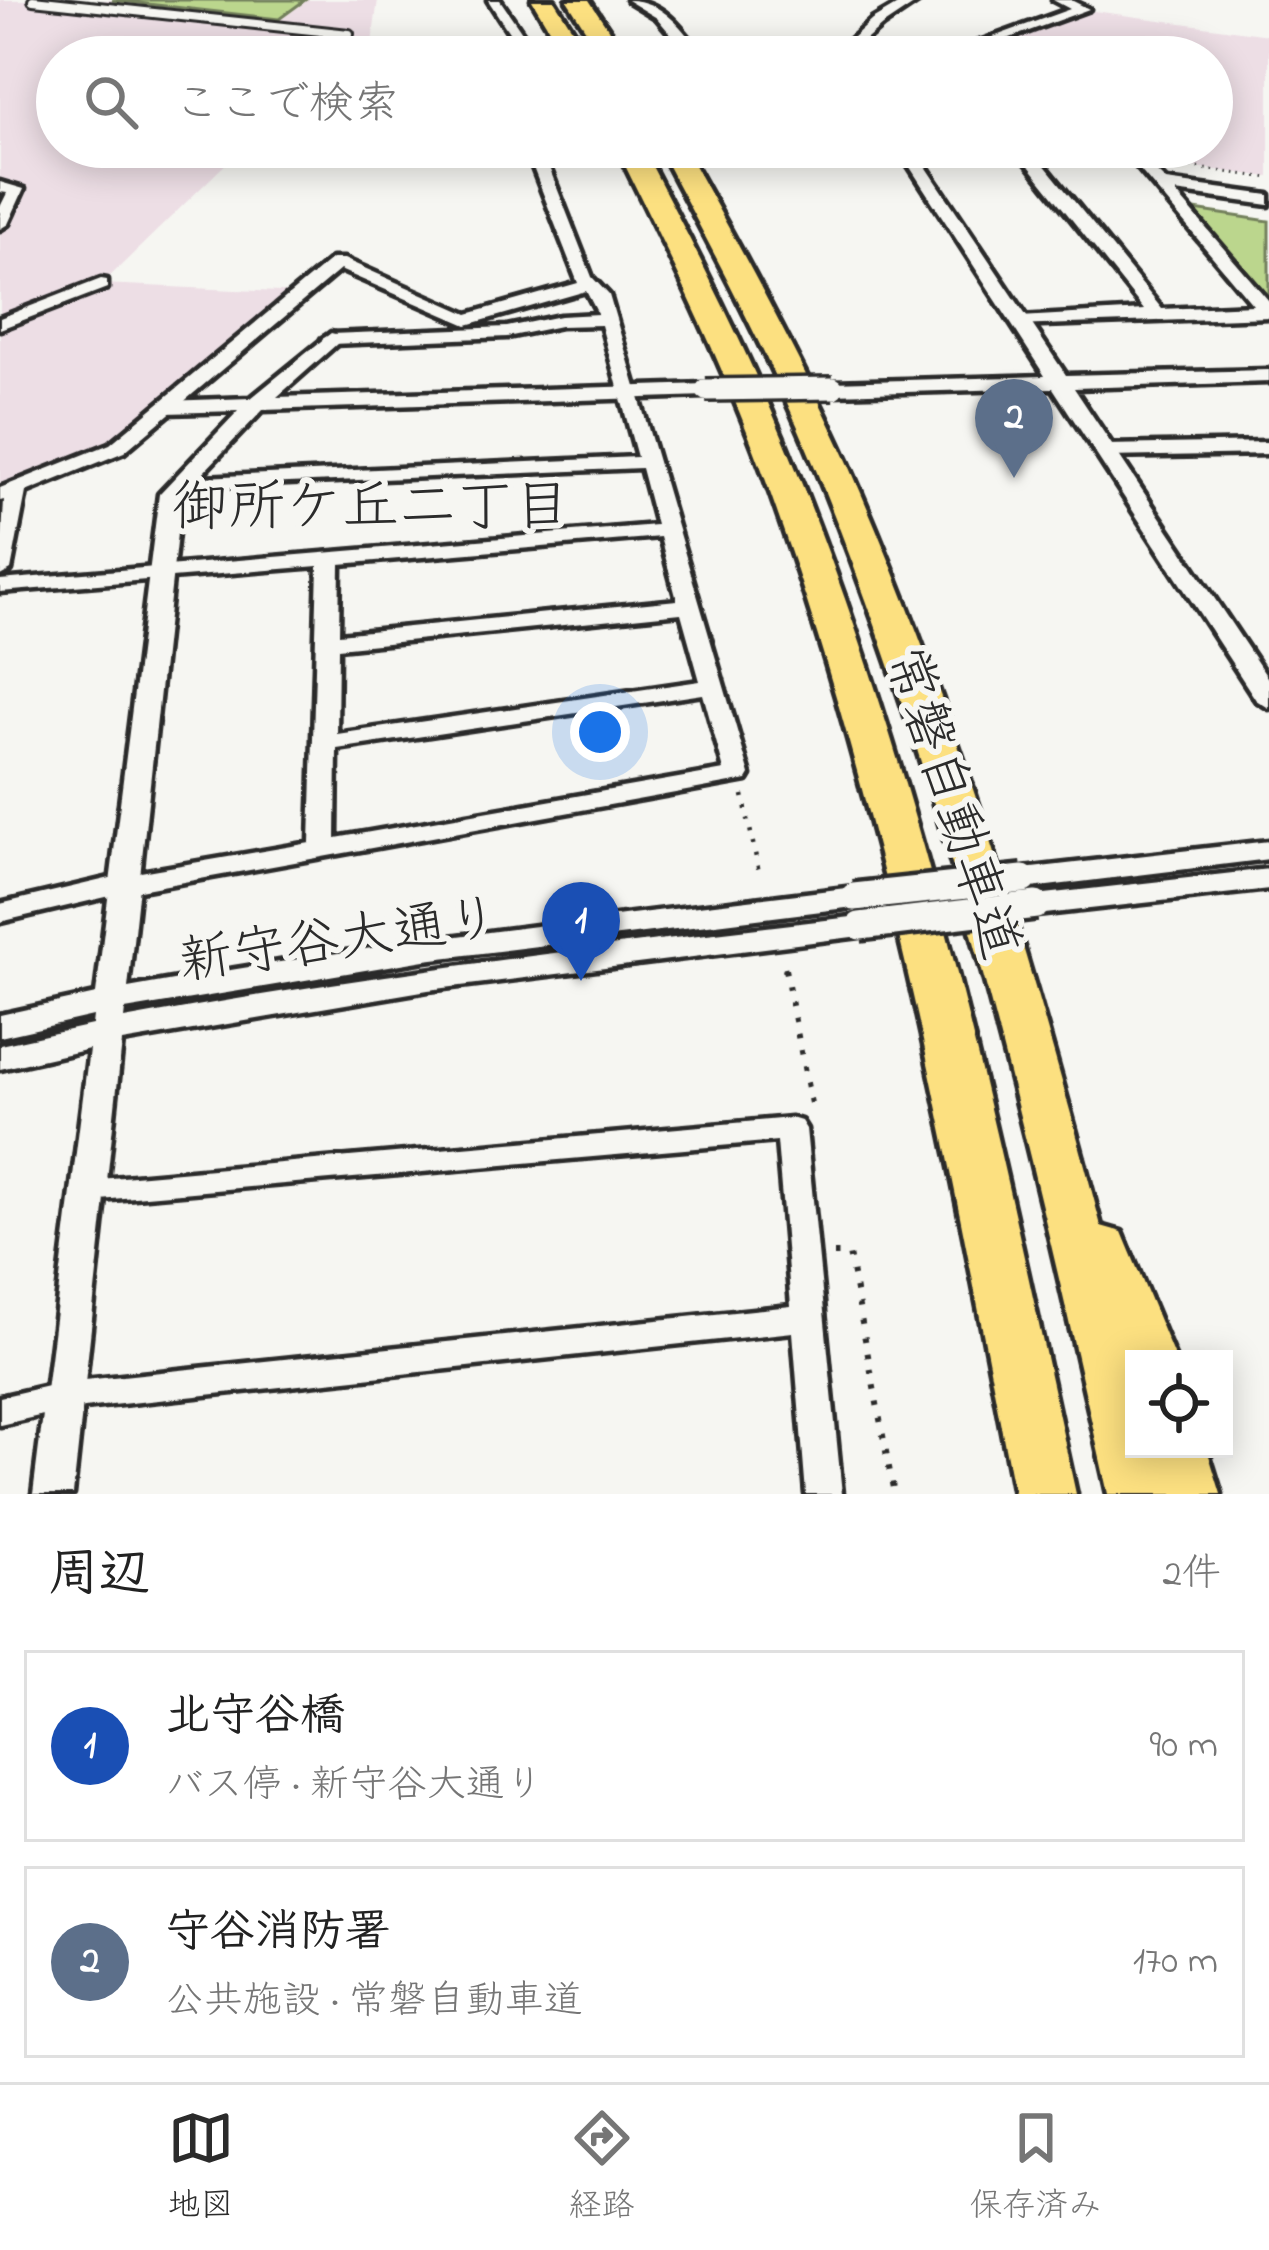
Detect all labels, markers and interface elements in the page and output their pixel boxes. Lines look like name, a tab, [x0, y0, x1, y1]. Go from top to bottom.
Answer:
search box	[36, 36, 1233, 168]
icon: search	[78, 69, 144, 135]
text: ここで検索	[174, 73, 399, 139]
pin: 2	[975, 379, 1053, 478]
district label: 御所ケ丘二丁目	[172, 469, 571, 552]
street label: 常磐自動車道	[863, 638, 1037, 970]
your location	[570, 702, 630, 762]
street label: 新守谷大通り	[174, 882, 506, 1004]
pin: 1	[542, 882, 620, 981]
map controls	[1125, 1350, 1233, 1458]
button: locate	[1125, 1350, 1233, 1458]
text: 周辺	[48, 1539, 150, 1614]
text: 2件	[1163, 1547, 1221, 1604]
text: 北守谷橋	[165, 1685, 345, 1751]
text: 1	[84, 1718, 96, 1775]
text: 90 m	[1149, 1718, 1218, 1775]
text: バス停 · 新守谷大通り	[165, 1758, 544, 1815]
text: 守谷消防署	[165, 1901, 390, 1967]
text: 2	[80, 1934, 100, 1991]
text: 170 m	[1133, 1934, 1218, 1991]
text: 公共施設 · 常磐自動車道	[165, 1974, 583, 2031]
tab: 地図	[168, 2105, 234, 2231]
tab: 経路	[569, 2105, 635, 2231]
tab: 保存済み	[970, 2105, 1102, 2231]

